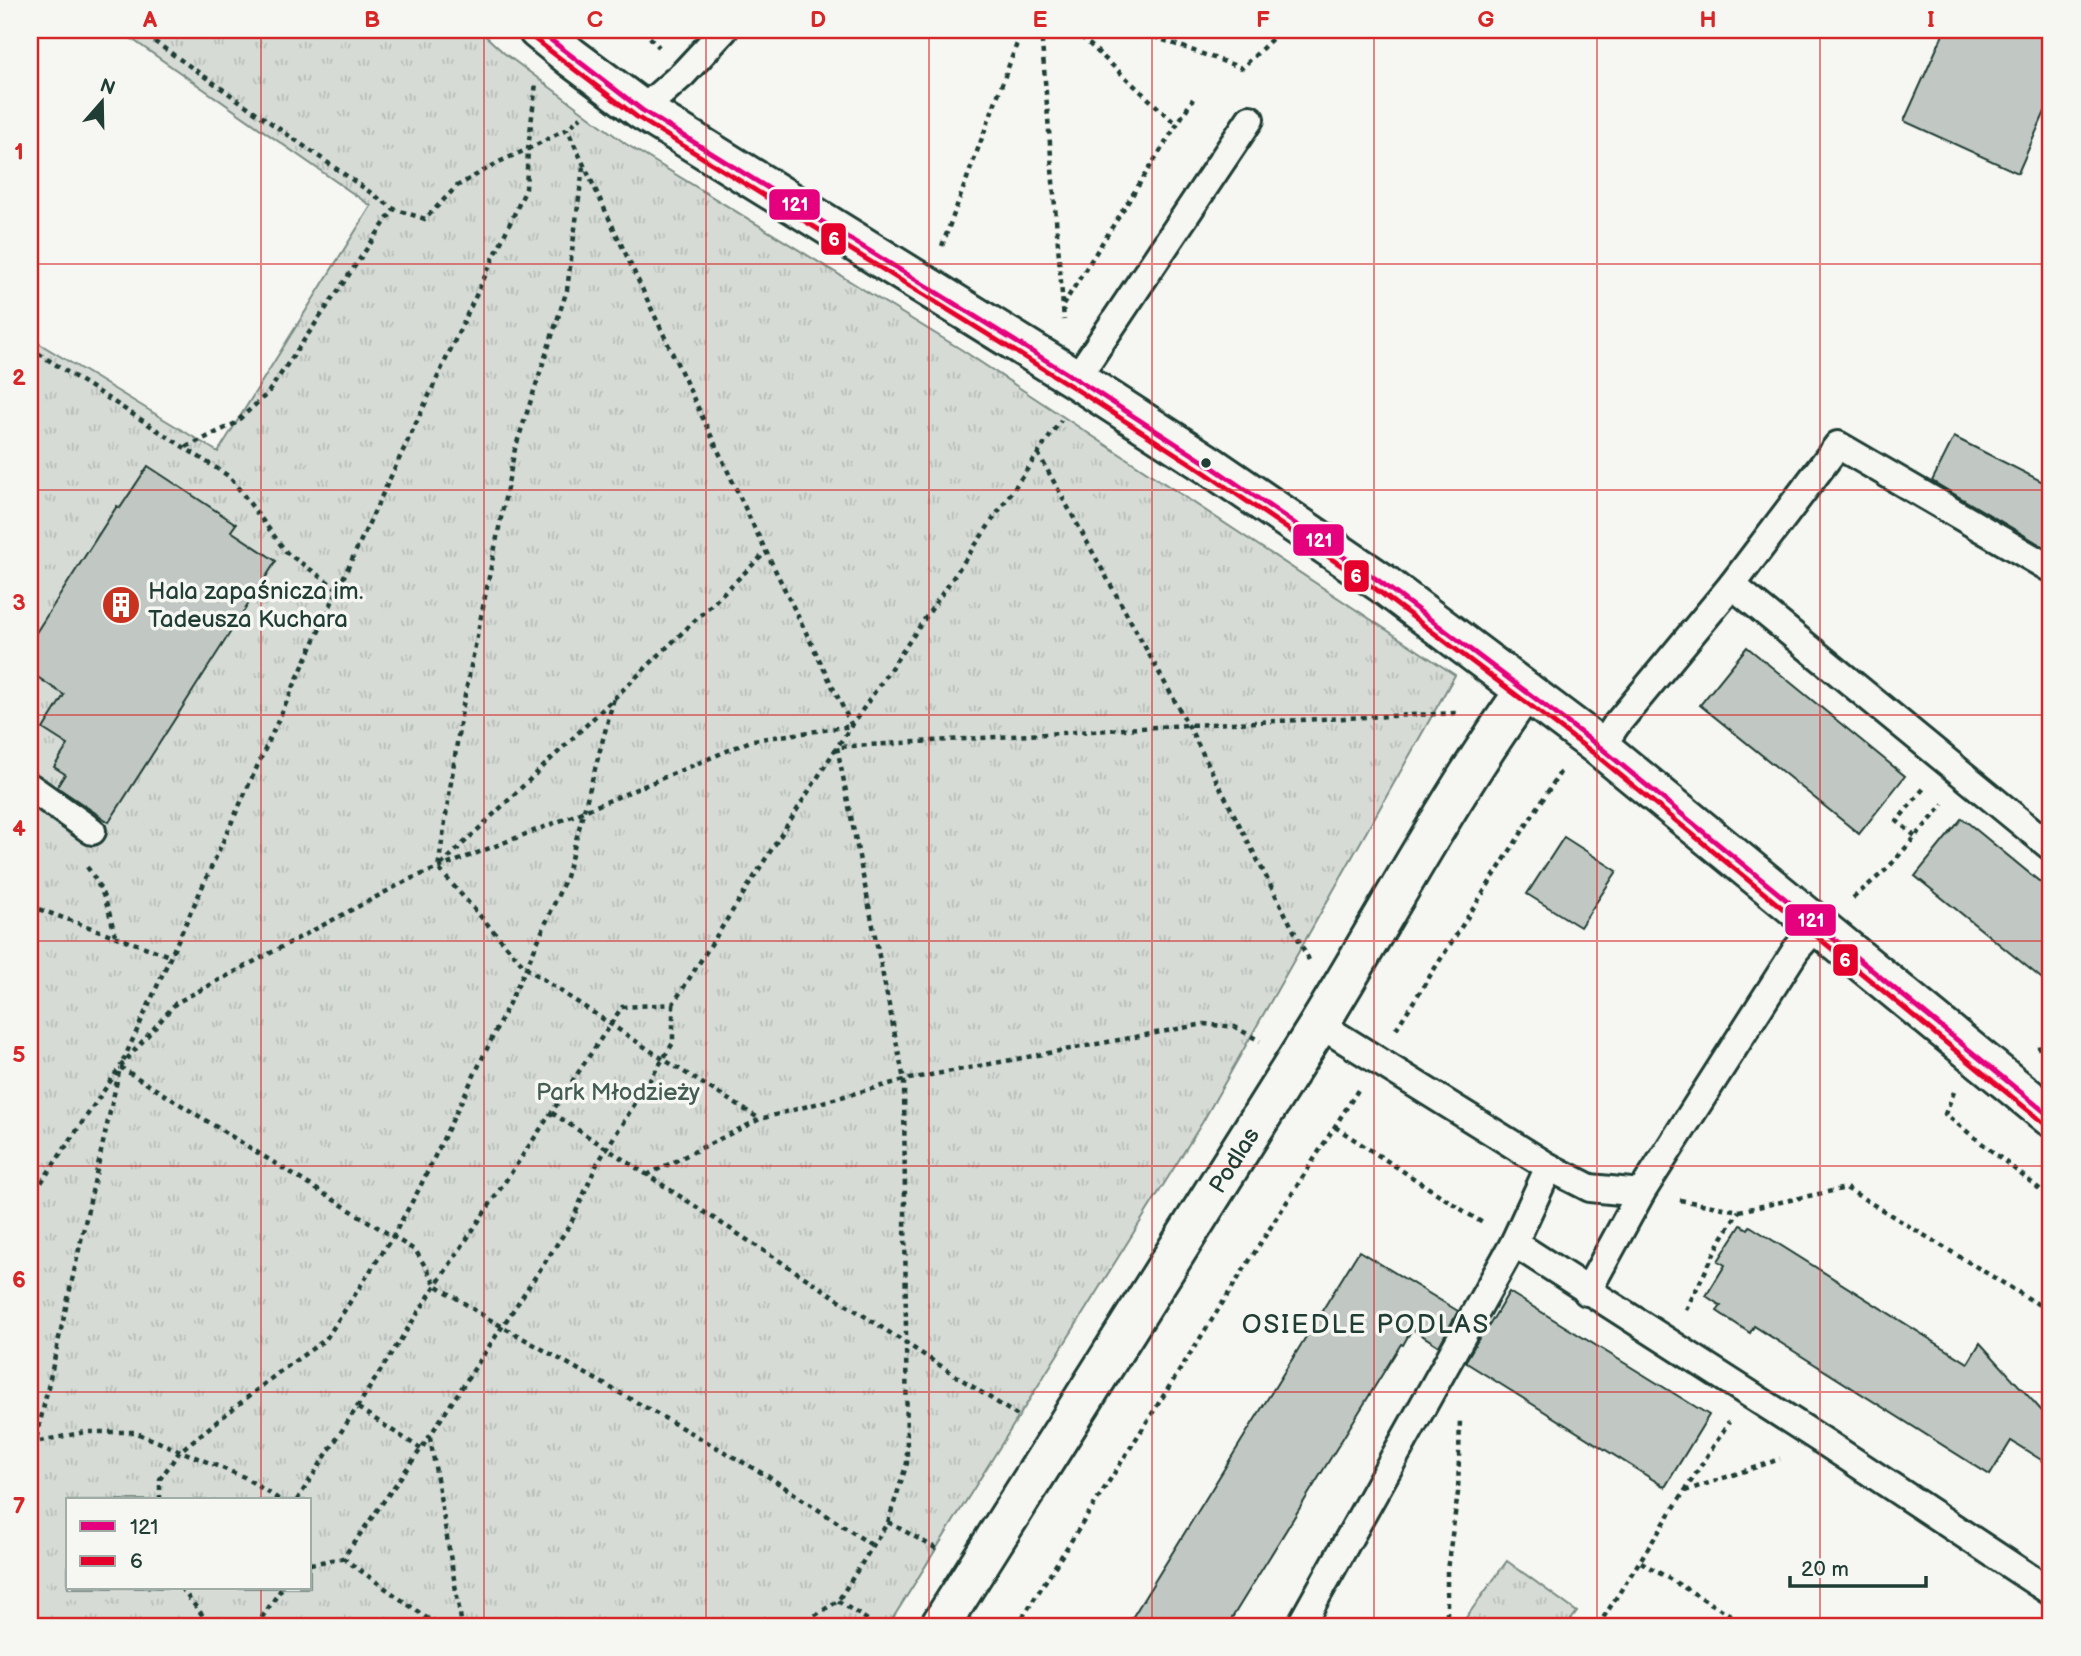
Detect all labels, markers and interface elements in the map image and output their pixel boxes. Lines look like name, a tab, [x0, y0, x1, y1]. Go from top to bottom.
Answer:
text: A	[142, 6, 158, 34]
text: B	[364, 6, 380, 34]
text: C	[587, 6, 603, 34]
text: D	[810, 6, 826, 34]
text: E	[1033, 6, 1048, 34]
text: F	[1256, 6, 1270, 34]
text: G	[1478, 6, 1495, 34]
text: H	[1699, 6, 1717, 34]
text: I	[1927, 6, 1935, 34]
north arrow	[66, 66, 136, 136]
text: N	[97, 74, 118, 101]
text: 1	[14, 138, 24, 166]
line badge: 121	[768, 188, 821, 221]
text: 121	[782, 194, 808, 217]
line badge: 6	[820, 222, 847, 256]
text: 6	[828, 229, 840, 252]
text: 2	[12, 364, 26, 392]
unlabelled marker	[1199, 456, 1213, 470]
line badge: 121	[1292, 523, 1345, 557]
text: 121	[1306, 530, 1332, 553]
line badge: 6	[1343, 559, 1370, 593]
text: 6	[1350, 566, 1362, 589]
place label: Hala zapaśnicza im. Tadeusza Kuchara	[148, 577, 363, 634]
building icon: Hala zapaśnicza im. Tadeusza Kuchara	[100, 584, 142, 626]
text: 3	[12, 589, 26, 617]
text: 4	[12, 815, 26, 843]
line badge: 121	[1784, 903, 1837, 937]
text: 121	[1798, 910, 1824, 933]
line badge: 6	[1832, 943, 1859, 977]
text: 6	[1839, 950, 1851, 973]
text: 5	[12, 1041, 26, 1069]
park label: Park Młodzieży	[536, 1078, 700, 1107]
street label: Podlas	[1203, 1122, 1266, 1199]
text: 6	[12, 1266, 26, 1294]
district label: OSIEDLE PODLAS	[1242, 1310, 1490, 1341]
text: 7	[13, 1492, 26, 1520]
legend	[66, 1498, 312, 1590]
text: 121	[130, 1515, 158, 1540]
scale bar	[1790, 1544, 1927, 1588]
text: 6	[130, 1549, 143, 1574]
text: 20 m	[1801, 1557, 1849, 1582]

